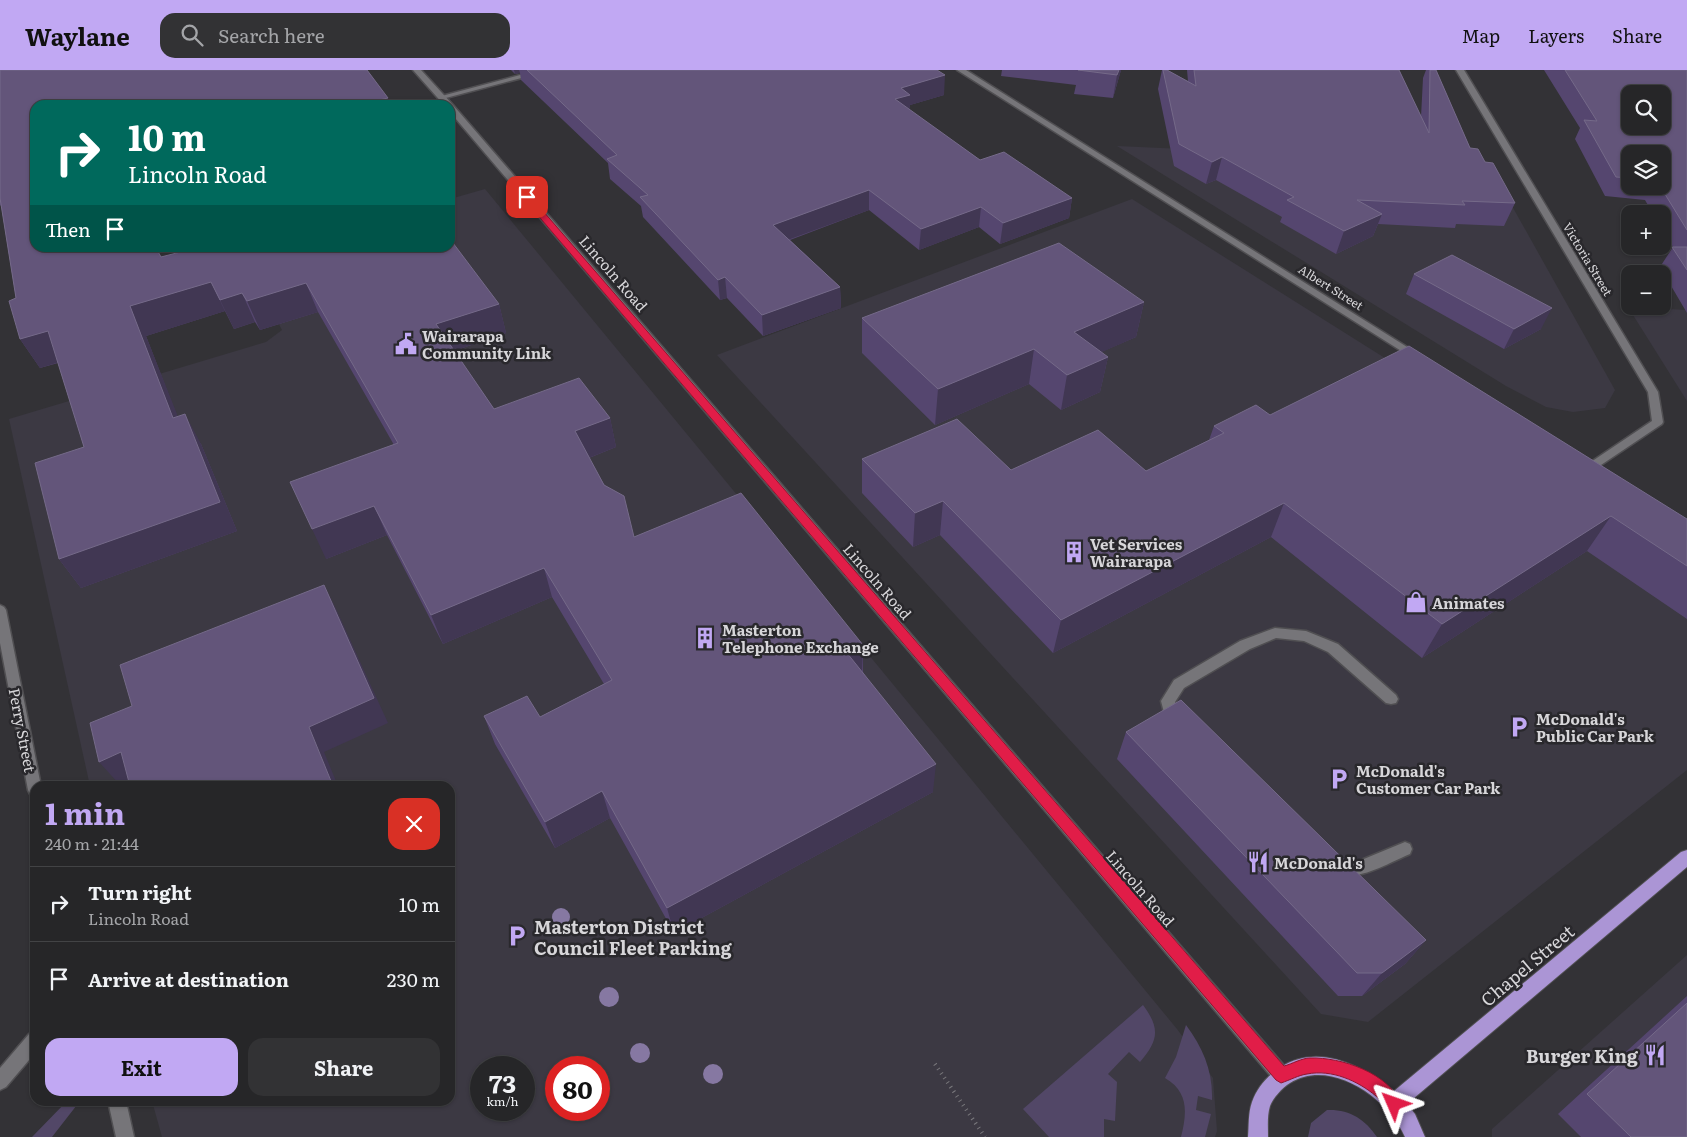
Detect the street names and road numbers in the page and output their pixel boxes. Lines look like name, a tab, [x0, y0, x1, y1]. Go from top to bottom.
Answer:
street label: Victoria Street	[1559, 219, 1617, 299]
street label: Lincoln Road	[574, 230, 654, 316]
street label: Albert Street	[1295, 260, 1367, 314]
street label: Lincoln Road	[838, 538, 918, 624]
street label: Perry Street	[4, 686, 42, 774]
street label: Lincoln Road	[1101, 845, 1181, 931]
street label: Chapel Street	[1474, 917, 1580, 1012]

